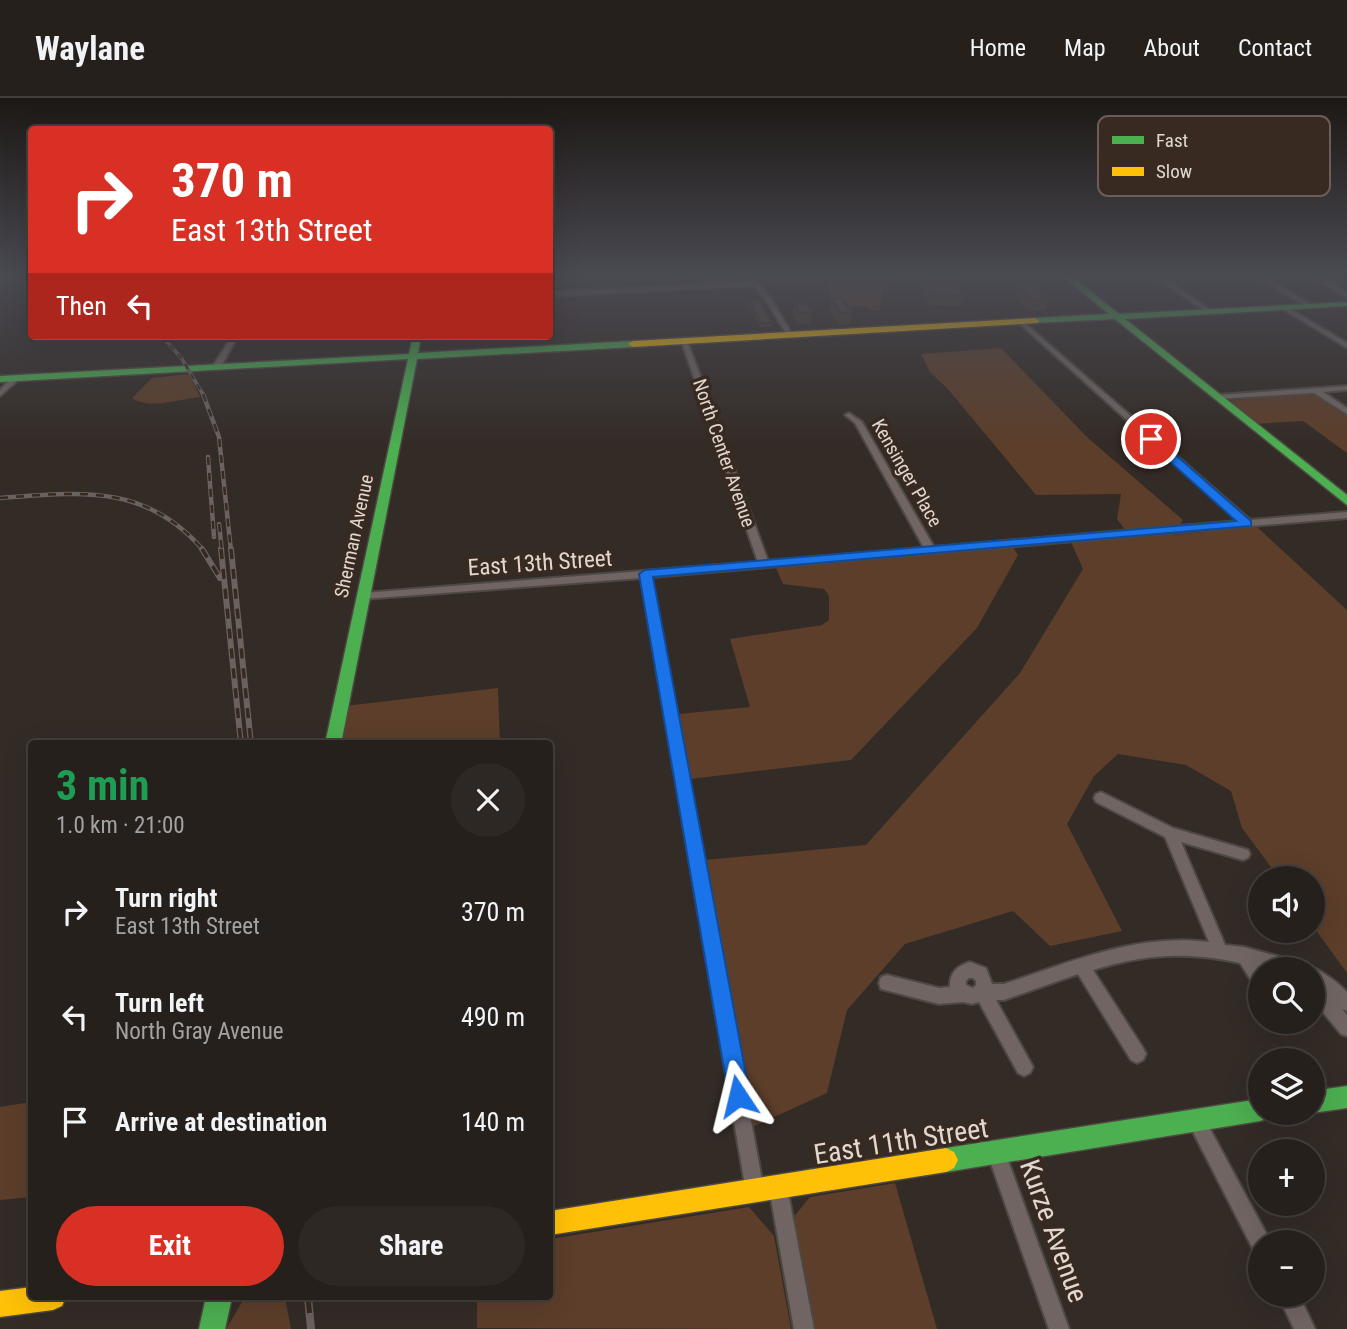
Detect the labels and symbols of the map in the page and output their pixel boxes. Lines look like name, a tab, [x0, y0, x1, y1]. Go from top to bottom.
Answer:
legend	[1098, 116, 1330, 196]
text: Fast	[1156, 129, 1188, 152]
text: Slow	[1156, 160, 1192, 183]
street label: North Center Avenue	[688, 376, 760, 530]
pin	[1121, 409, 1181, 469]
street label: Kensinger Place	[867, 415, 947, 531]
street label: Sherman Avenue	[330, 472, 378, 600]
street label: East 13th Street	[467, 544, 613, 582]
position arrow	[701, 1059, 775, 1133]
street label: East 11th Street	[811, 1111, 991, 1171]
street label: Kurze Avenue	[1013, 1155, 1095, 1307]

